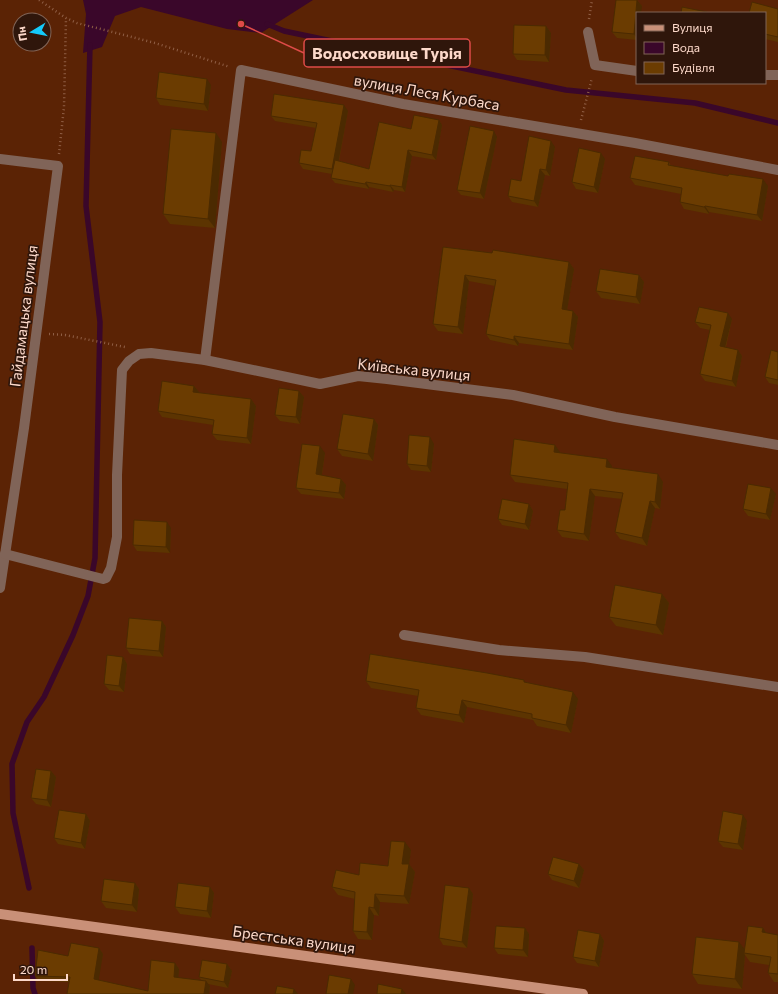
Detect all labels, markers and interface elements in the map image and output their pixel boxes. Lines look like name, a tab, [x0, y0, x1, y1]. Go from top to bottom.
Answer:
north arrow	[12, 12, 52, 52]
legend	[636, 12, 766, 84]
text: Вулиця	[672, 20, 713, 34]
text: Пн	[14, 26, 29, 42]
callout: Водосховище Турія	[304, 39, 470, 67]
text: Вода	[672, 40, 700, 54]
text: Водосховище Турія	[312, 43, 462, 62]
text: Будівля	[672, 60, 715, 74]
street label: вулиця Леся Курбаса	[353, 70, 501, 114]
street label: Гайдамацька вулиця	[5, 244, 41, 388]
street label: Київська вулиця	[357, 354, 471, 384]
street label: Брестська вулиця	[232, 922, 356, 956]
scale bar	[14, 956, 67, 982]
text: 20 m	[20, 962, 47, 976]

